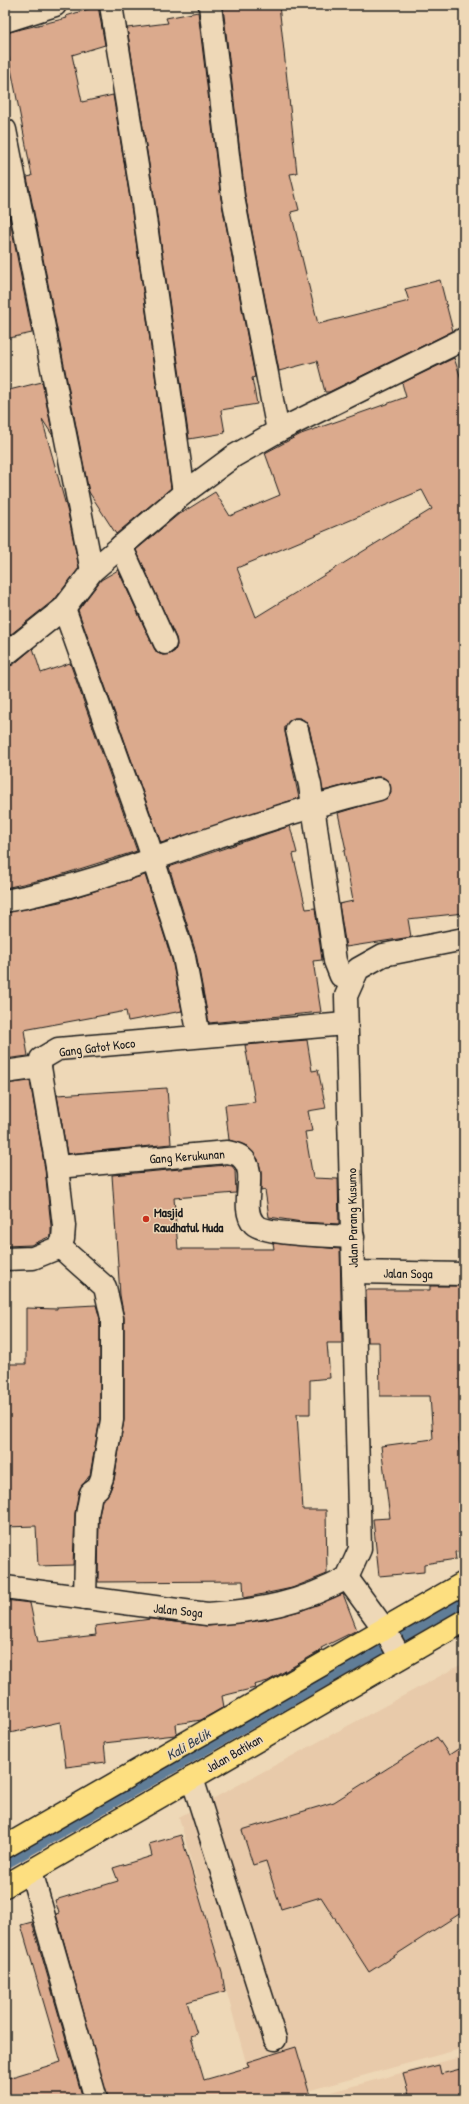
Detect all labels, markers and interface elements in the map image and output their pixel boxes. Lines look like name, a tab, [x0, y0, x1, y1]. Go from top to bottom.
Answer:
street label: Gang Gatot Koco	[58, 1033, 136, 1061]
street label: Gang Kerukunan	[149, 1144, 225, 1168]
street label: Jalan Parang Kusumo	[342, 1168, 362, 1268]
place label: Masjid Raudhatul Huda	[154, 1203, 224, 1236]
marker: Masjid Raudhatul Huda	[141, 1214, 151, 1224]
street label: Jalan Soga	[383, 1264, 433, 1282]
street label: Jalan Soga	[152, 1598, 204, 1622]
water label: Kali Belik	[162, 1723, 215, 1764]
street label: Jalan Batikan	[202, 1729, 266, 1776]

